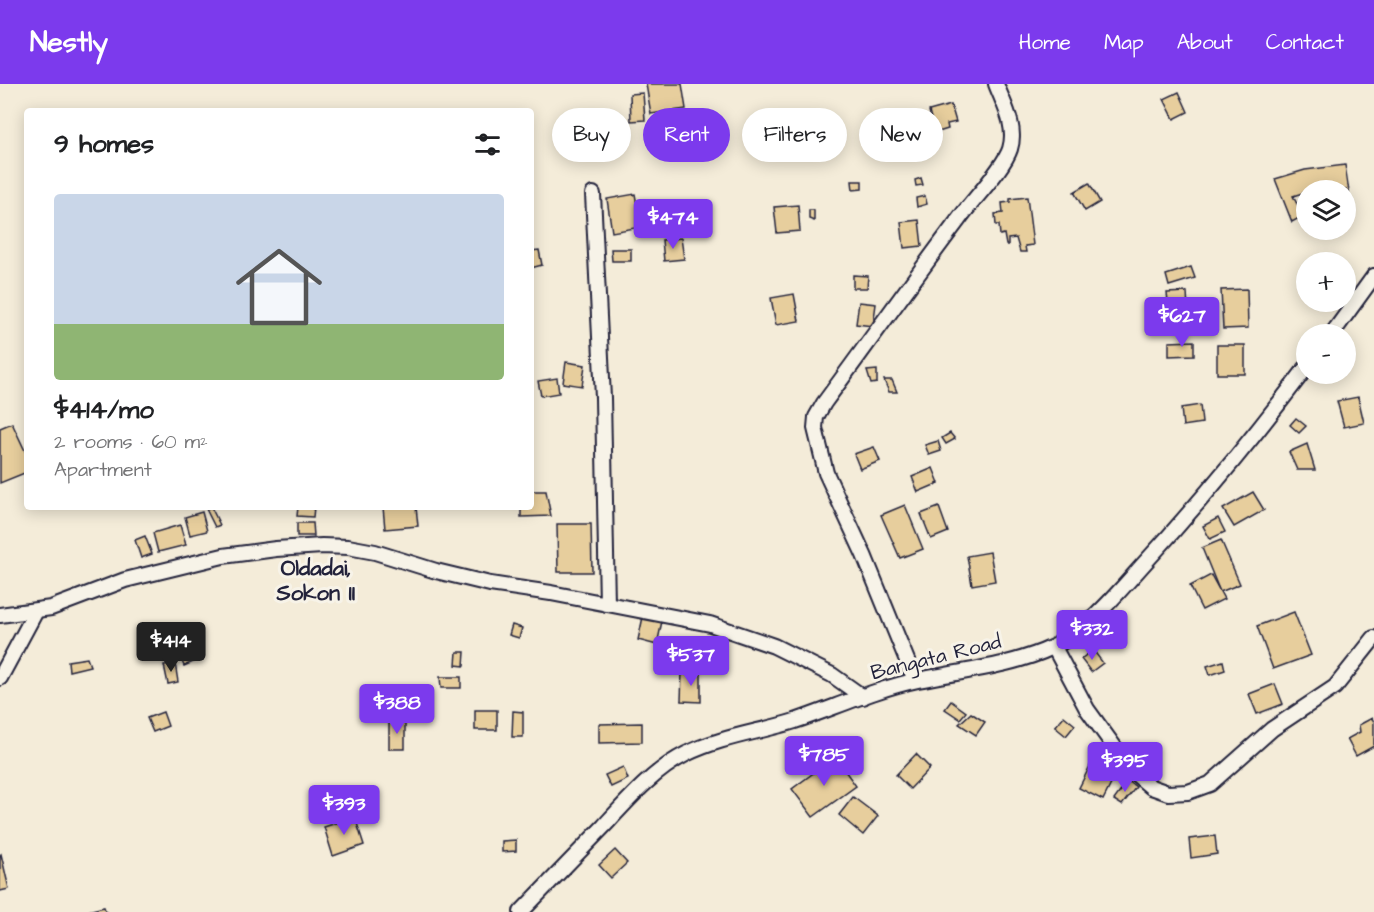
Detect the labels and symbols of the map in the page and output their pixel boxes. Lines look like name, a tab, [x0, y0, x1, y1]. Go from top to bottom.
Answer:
pin: $474	[637, 199, 709, 250]
pin: $627	[1146, 297, 1218, 348]
district label: Oldadai, Sokon II	[276, 553, 355, 609]
pin: $332	[1056, 610, 1128, 661]
pin: $414	[135, 622, 207, 673]
street label: Bangata Road	[868, 627, 1005, 689]
pin: $537	[655, 636, 727, 687]
pin: $388	[361, 684, 433, 735]
pin: $785	[788, 736, 860, 787]
pin: $395	[1089, 742, 1161, 793]
pin: $393	[308, 785, 380, 836]

